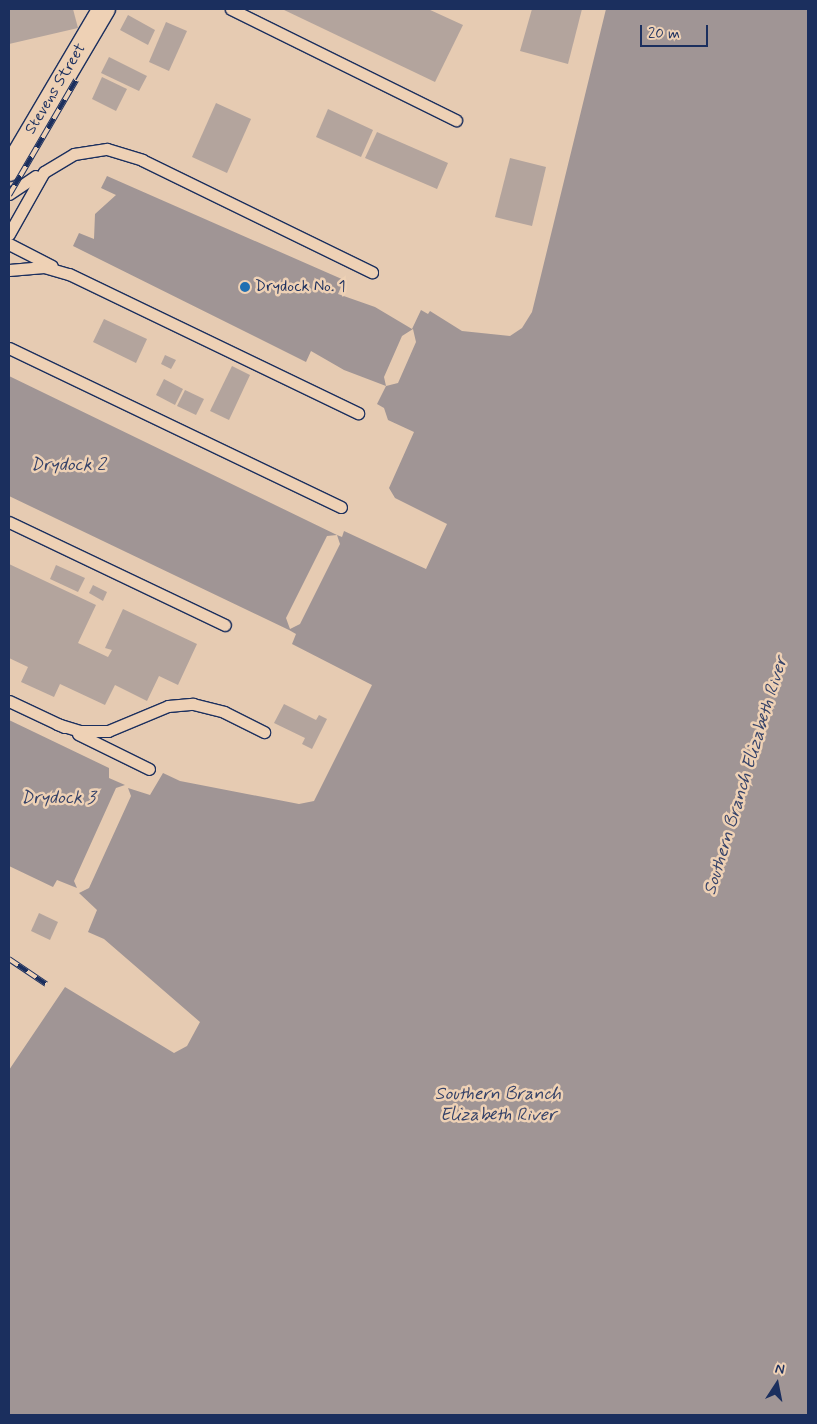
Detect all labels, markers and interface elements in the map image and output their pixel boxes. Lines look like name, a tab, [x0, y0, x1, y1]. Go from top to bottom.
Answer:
scale bar	[642, 15, 710, 47]
text: 20 m	[648, 24, 680, 44]
street label: Stevens Street	[22, 40, 90, 138]
place label: Drydock No. 1	[255, 277, 346, 297]
marker: Drydock No. 1	[239, 281, 251, 293]
water label: Drydock 2	[31, 454, 105, 476]
water label: Southern Branch Elizabeth River	[699, 653, 793, 899]
water label: Drydock 3	[21, 787, 95, 809]
water label: Southern Branch Elizabeth River	[433, 1084, 563, 1126]
north arrow	[752, 1359, 802, 1409]
text: N	[774, 1360, 786, 1379]

